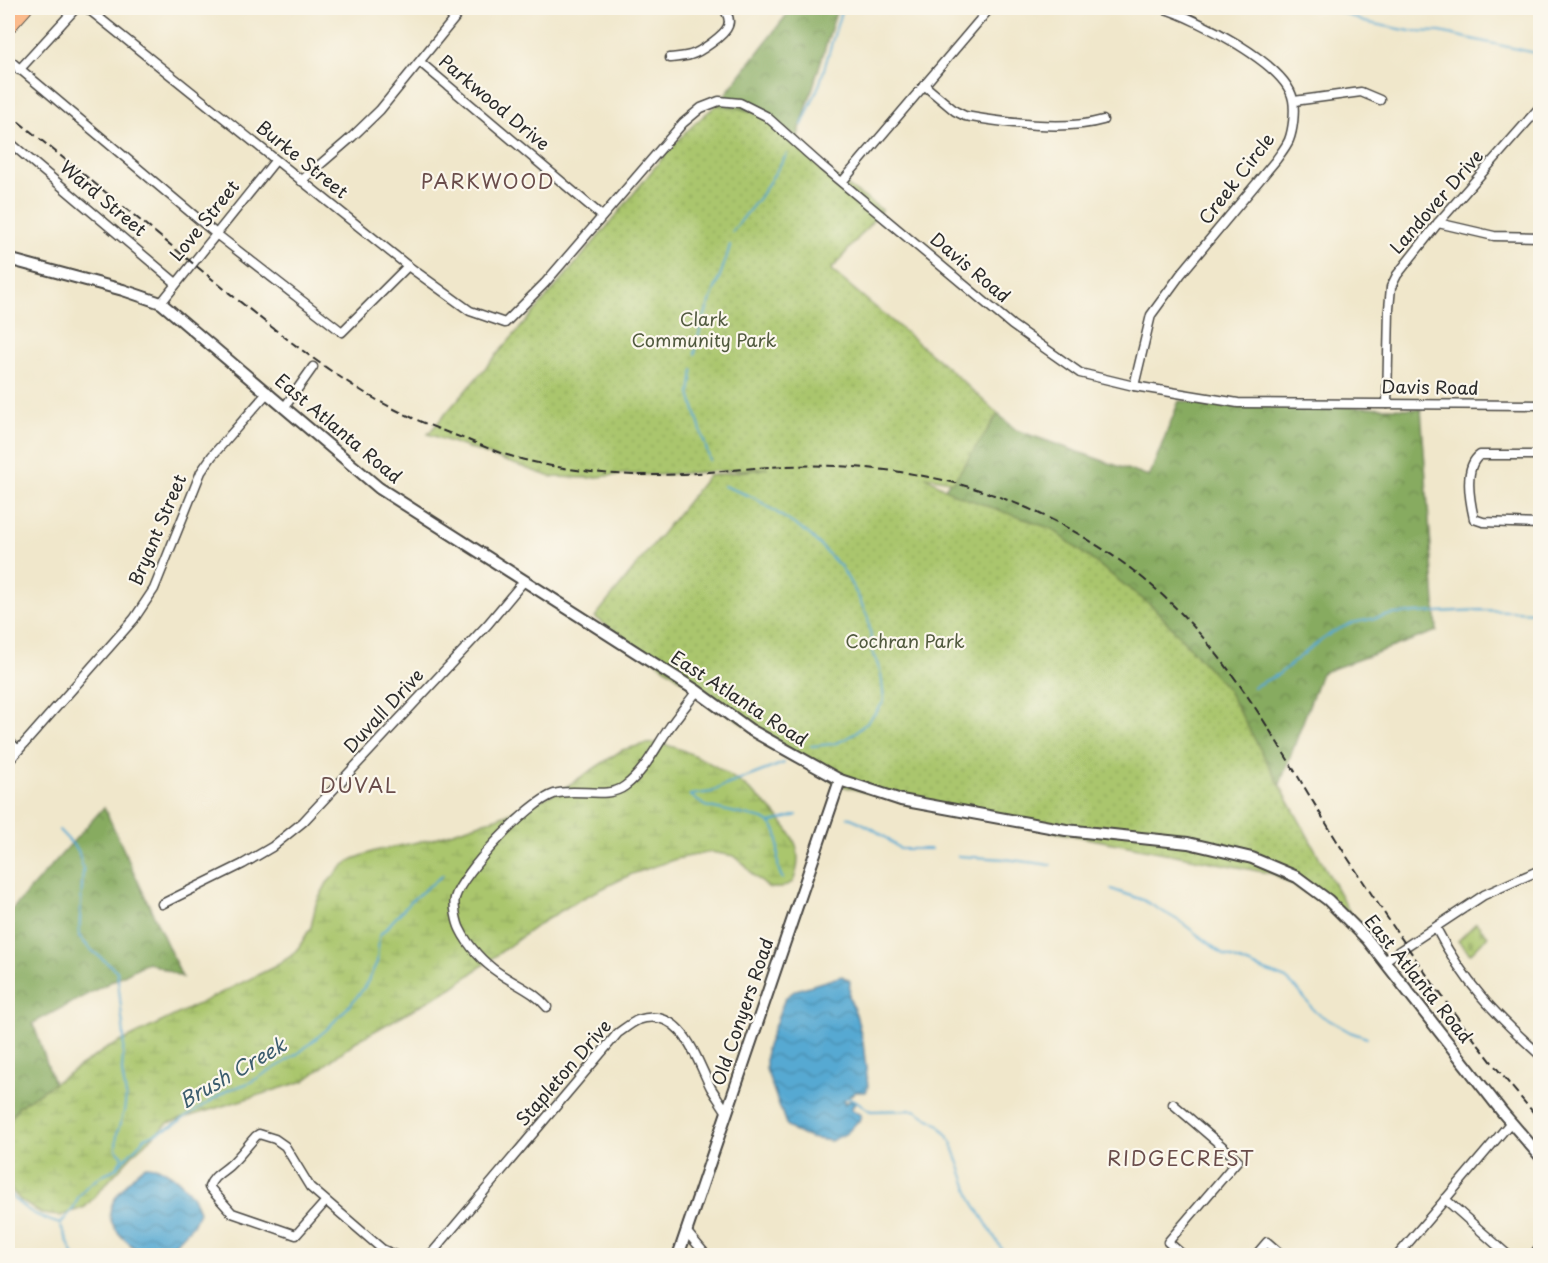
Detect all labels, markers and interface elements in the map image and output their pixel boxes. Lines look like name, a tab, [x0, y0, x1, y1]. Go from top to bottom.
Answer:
street label: Parkwood Drive	[434, 47, 556, 156]
street label: Burke Street	[251, 113, 355, 204]
street label: Creek Circle	[1191, 126, 1280, 230]
street label: Landover Drive	[1383, 143, 1489, 259]
street label: Ward Street	[55, 154, 153, 242]
district label: PARKWOOD	[421, 166, 555, 196]
street label: Love Street	[163, 174, 245, 267]
street label: Davis Road	[925, 225, 1017, 308]
park label: Clark Community Park	[632, 305, 777, 353]
street label: East Atlanta Road	[270, 367, 408, 489]
street label: Davis Road	[1381, 372, 1479, 401]
street label: Bryant Street	[121, 469, 192, 589]
park label: Cochran Park	[845, 627, 965, 654]
street label: East Atlanta Road	[666, 643, 814, 752]
street label: Duvall Drive	[337, 662, 429, 758]
district label: DUVAL	[320, 770, 398, 800]
street label: East Atlanta Road	[1359, 908, 1480, 1048]
street label: Old Conyers Road	[704, 934, 780, 1089]
street label: Stapleton Drive	[509, 1013, 617, 1131]
water label: Brush Creek	[173, 1029, 292, 1115]
district label: RIDGECREST	[1107, 1143, 1255, 1173]

